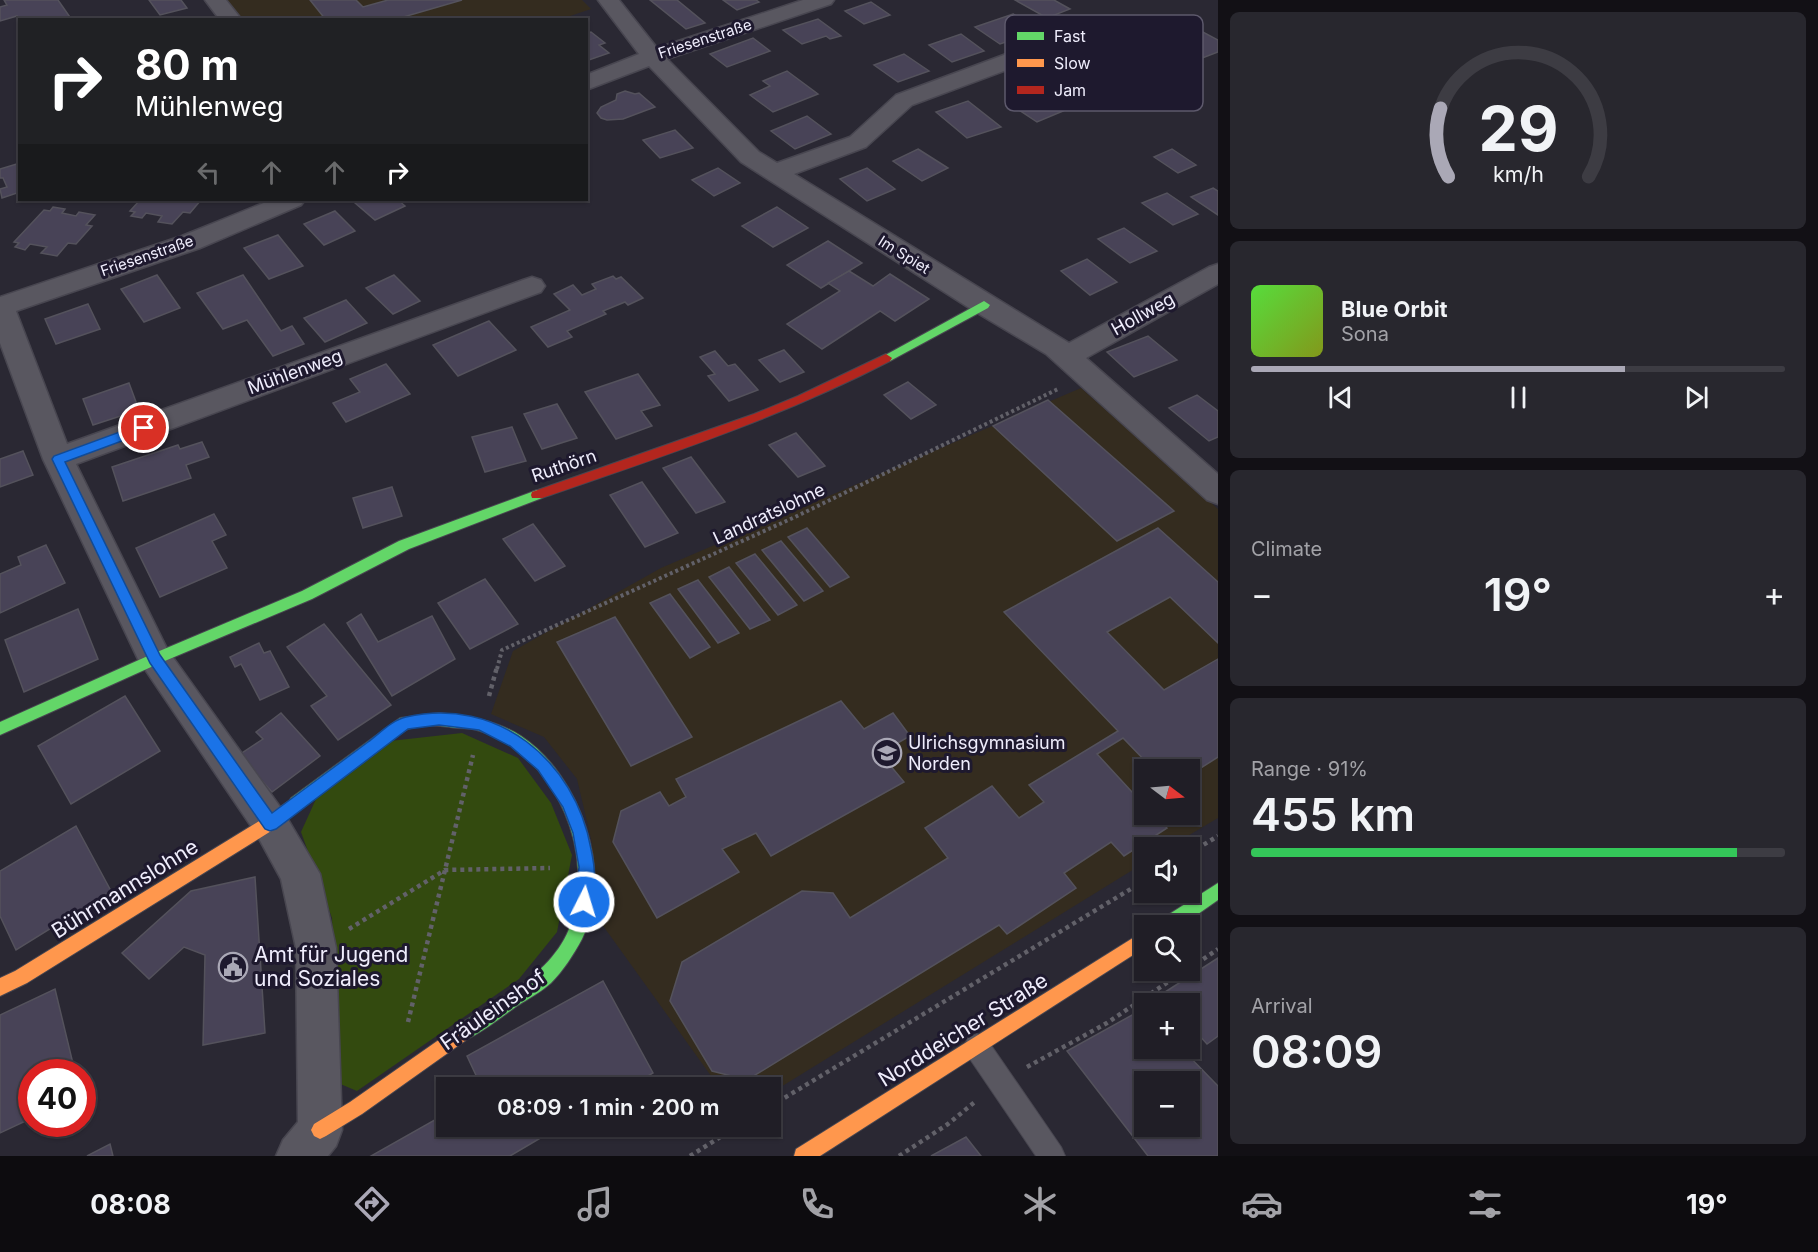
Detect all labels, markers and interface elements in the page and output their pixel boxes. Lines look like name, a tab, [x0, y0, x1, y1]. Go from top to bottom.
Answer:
street label: Friesenstraße	[656, 14, 754, 63]
legend	[1005, 15, 1203, 111]
text: Fast	[1054, 26, 1086, 46]
text: 80 m	[135, 39, 239, 90]
icon: right	[36, 42, 114, 120]
text: Slow	[1054, 53, 1091, 73]
text: Jam	[1054, 80, 1086, 100]
text: Mühlenweg	[135, 90, 283, 123]
text: 29	[1478, 92, 1558, 167]
icon: left	[192, 156, 225, 189]
icon: ahead	[255, 156, 288, 189]
icon: ahead	[318, 156, 351, 189]
icon: right	[381, 156, 414, 189]
text: km/h	[1493, 162, 1543, 188]
street label: Friesenstraße	[98, 231, 196, 280]
street label: Im Spiet	[875, 231, 934, 278]
street label: Hollweg	[1108, 288, 1178, 339]
text: Blue Orbit	[1341, 296, 1448, 322]
text: Sona	[1341, 322, 1389, 346]
street label: Mühlenweg	[245, 345, 345, 398]
icon: previous	[1324, 381, 1357, 414]
icon: pause	[1502, 381, 1535, 414]
icon: next	[1680, 381, 1713, 414]
pin	[118, 402, 169, 453]
icon: arrive	[127, 411, 160, 444]
street label: Ruthörn	[529, 445, 599, 486]
street label: Landratslohne	[710, 478, 828, 549]
text: Climate	[1251, 537, 1322, 561]
text: 19°	[1484, 567, 1552, 622]
text: −	[1251, 574, 1273, 614]
text: +	[1763, 574, 1785, 614]
place label: Ulrichsgymnasium Norden	[908, 732, 1066, 774]
school or university icon: Ulrichsgymnasium Norden	[871, 737, 903, 769]
text: Range · 91%	[1251, 757, 1368, 781]
north arrow	[1134, 759, 1200, 825]
map controls	[1134, 759, 1200, 1137]
text: 455 km	[1251, 787, 1415, 842]
street label: Bührmannslohne	[47, 834, 202, 944]
button: sound	[1134, 837, 1200, 903]
position arrow	[552, 870, 616, 934]
button: search	[1134, 915, 1200, 981]
place label: Amt für Jugend und Soziales	[254, 942, 408, 991]
public building icon: Amt für Jugend und Soziales	[217, 951, 249, 983]
street label: Fräuleinshof	[435, 964, 550, 1055]
street label: Norddeicher Straße	[874, 967, 1052, 1092]
button: +	[1134, 993, 1200, 1059]
text: Arrival	[1251, 994, 1313, 1018]
text: 08:09	[1251, 1024, 1382, 1079]
speed limit sign: 40	[18, 1059, 96, 1137]
button: −	[1134, 1071, 1200, 1137]
text: 08:09 · 1 min · 200 m	[497, 1094, 720, 1120]
icon: directions	[351, 1183, 393, 1225]
icon: music	[574, 1183, 616, 1225]
icon: phone	[796, 1183, 838, 1225]
icon: climate	[1019, 1183, 1061, 1225]
icon: car	[1241, 1183, 1283, 1225]
icon: filters	[1464, 1183, 1506, 1225]
text: 08:08	[90, 1188, 171, 1221]
text: 19°	[1686, 1188, 1728, 1221]

